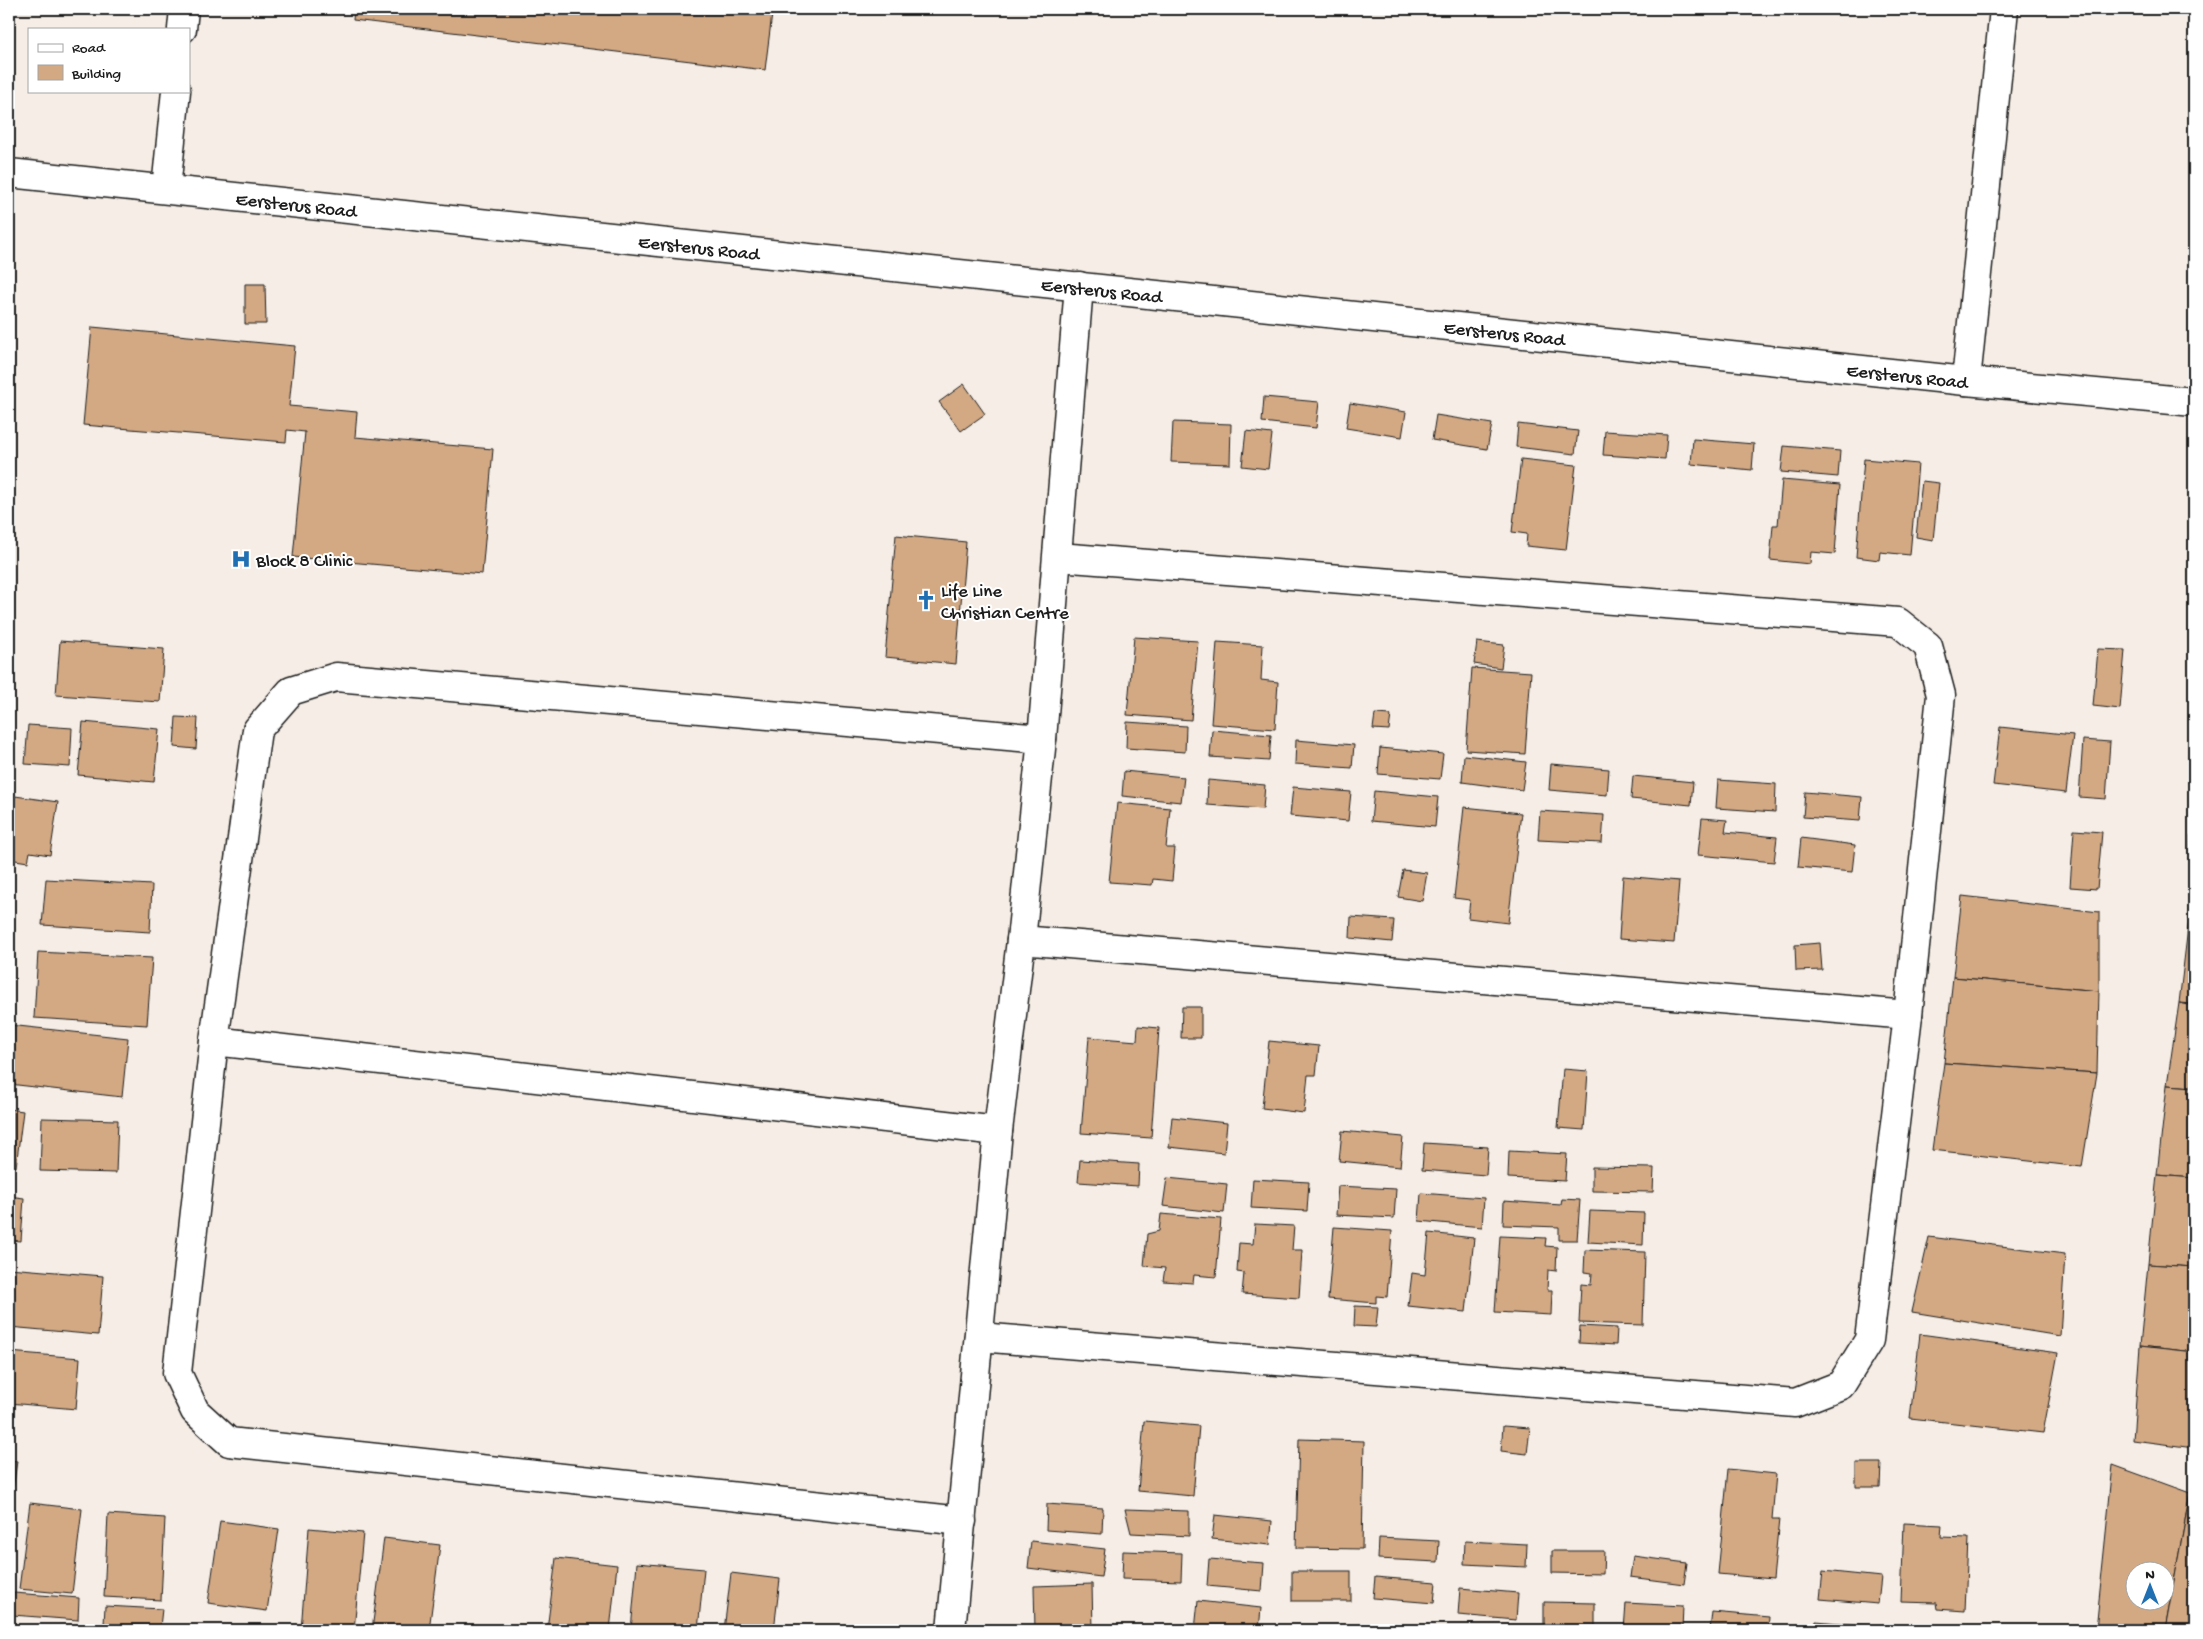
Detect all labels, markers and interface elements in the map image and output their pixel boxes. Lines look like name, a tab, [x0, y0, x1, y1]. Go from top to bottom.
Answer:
legend	[28, 28, 190, 92]
text: Road	[72, 40, 106, 58]
text: Building	[71, 66, 121, 84]
street label: Eersterus Road	[234, 189, 360, 225]
street label: Eersterus Road	[637, 232, 762, 268]
street label: Eersterus Road	[1040, 275, 1165, 311]
street label: Eersterus Road	[1442, 318, 1568, 353]
street label: Eersterus Road	[1845, 360, 1970, 396]
hospital icon: Block 8 Clinic	[230, 548, 252, 570]
place label: Block 8 Clinic	[255, 551, 353, 574]
place label: Life Line Christian Centre	[941, 581, 1069, 626]
church icon: Life Line Christian Centre	[915, 589, 937, 611]
north arrow	[2126, 1562, 2176, 1612]
text: N	[2145, 1567, 2155, 1584]

